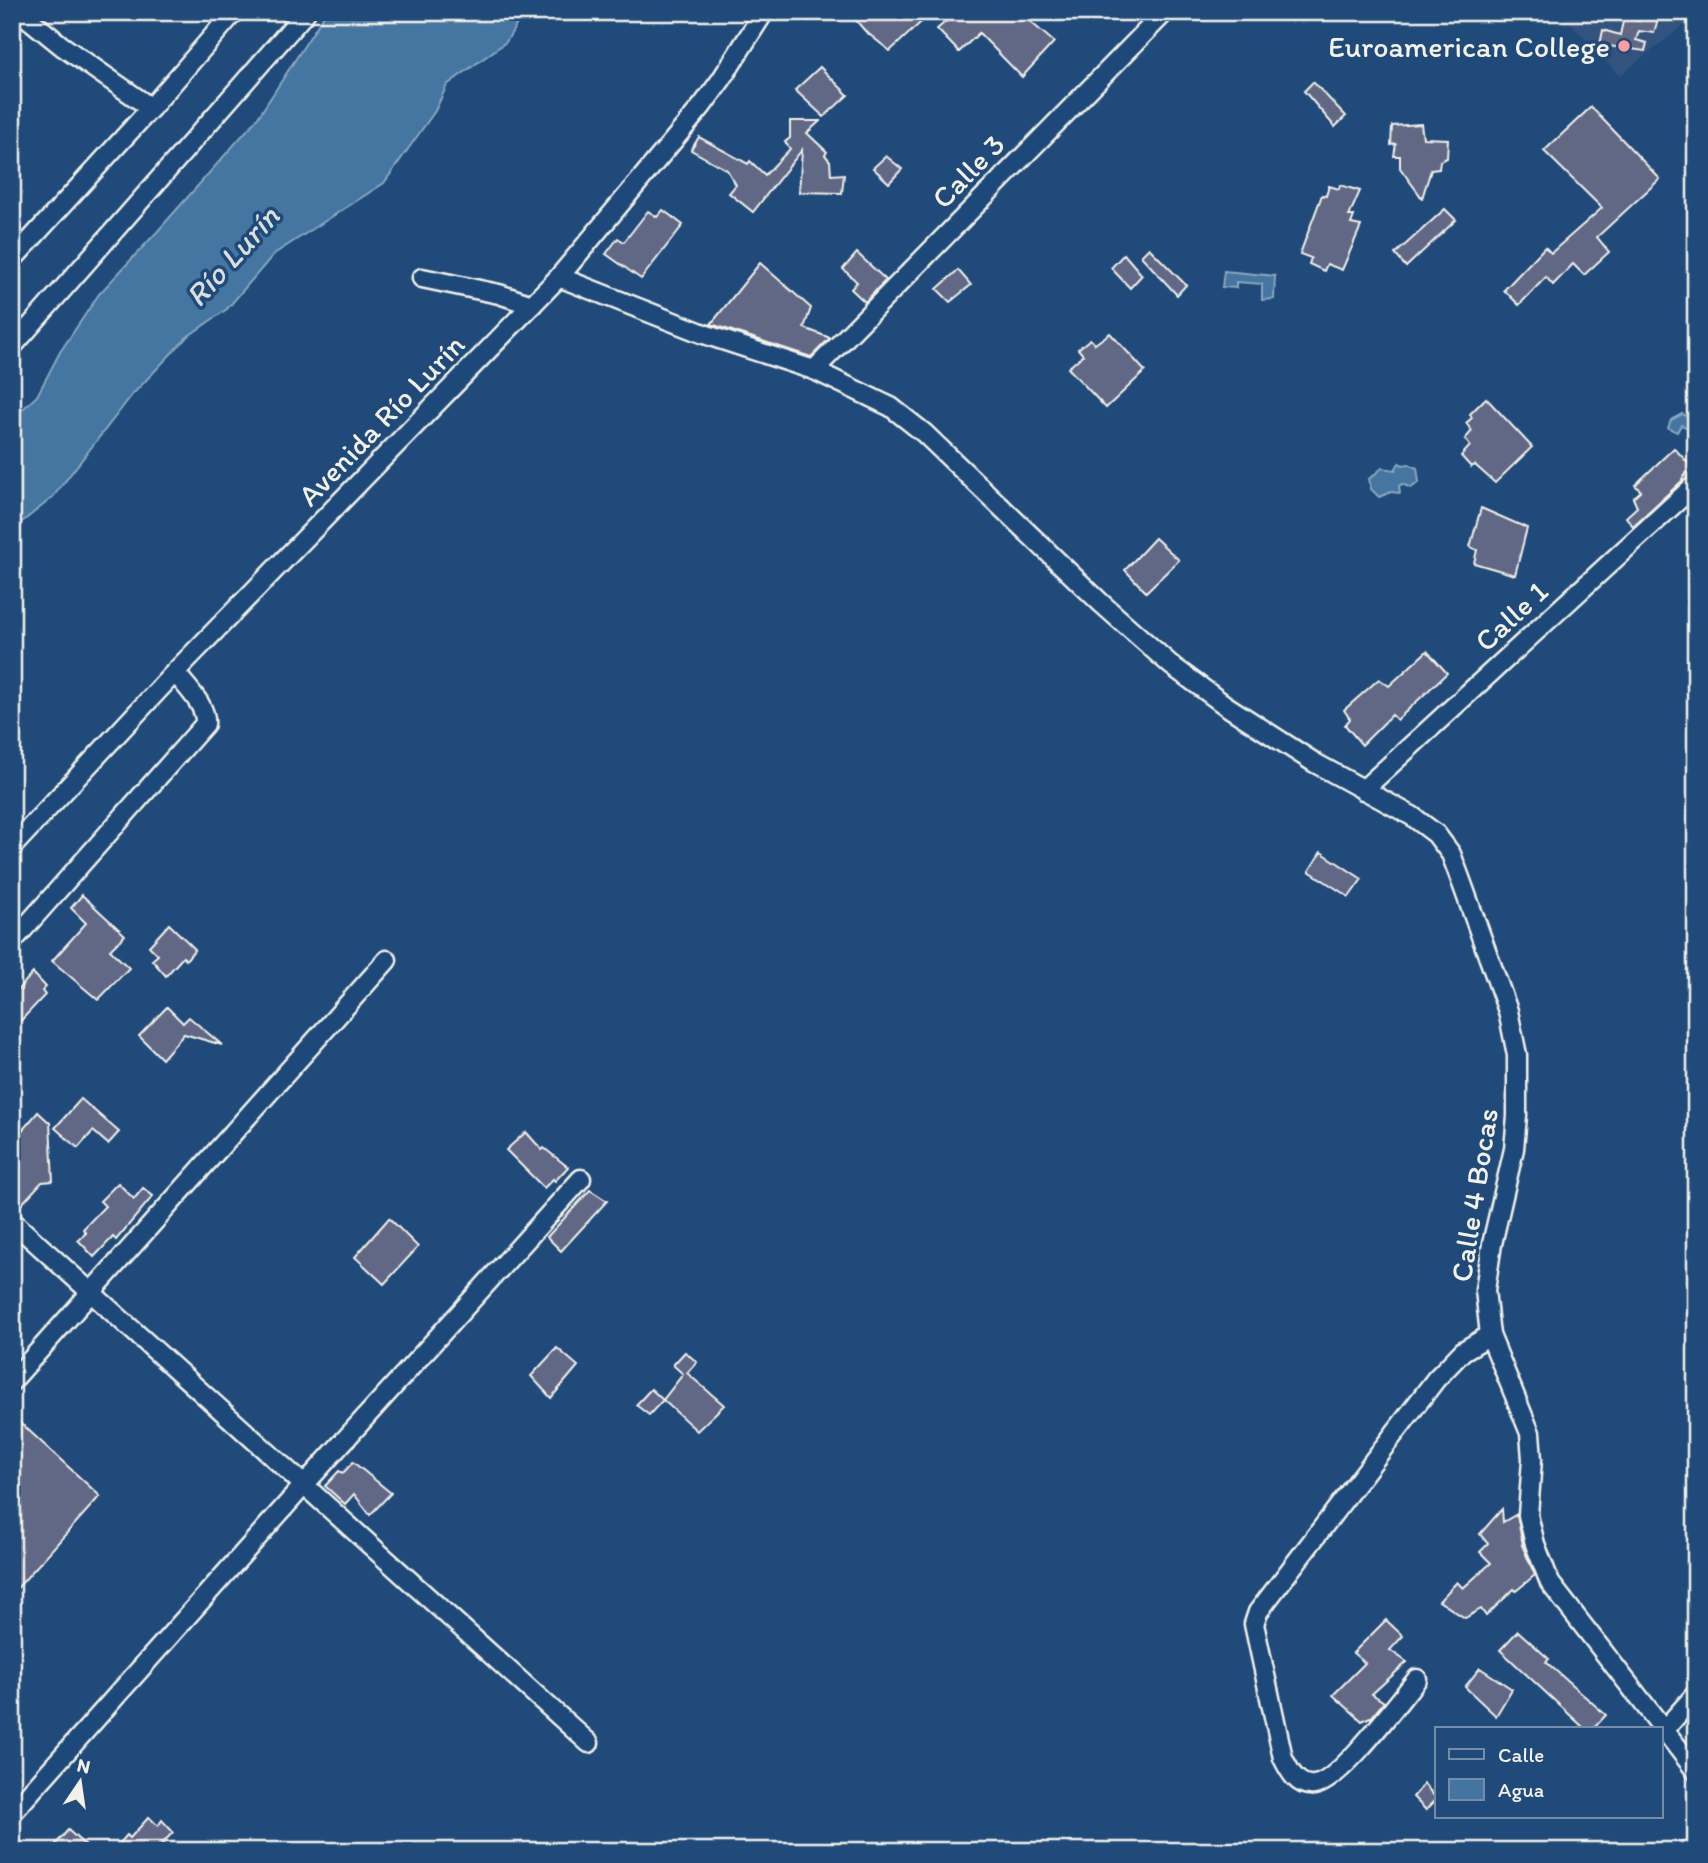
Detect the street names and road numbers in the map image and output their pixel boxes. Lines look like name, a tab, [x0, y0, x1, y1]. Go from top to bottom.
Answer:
street label: Calle 3	[924, 126, 1012, 216]
street label: Avenida Río Lurín	[290, 326, 472, 514]
street label: Calle 1	[1467, 573, 1555, 659]
street label: Calle 4 Bocas	[1442, 1106, 1506, 1284]

